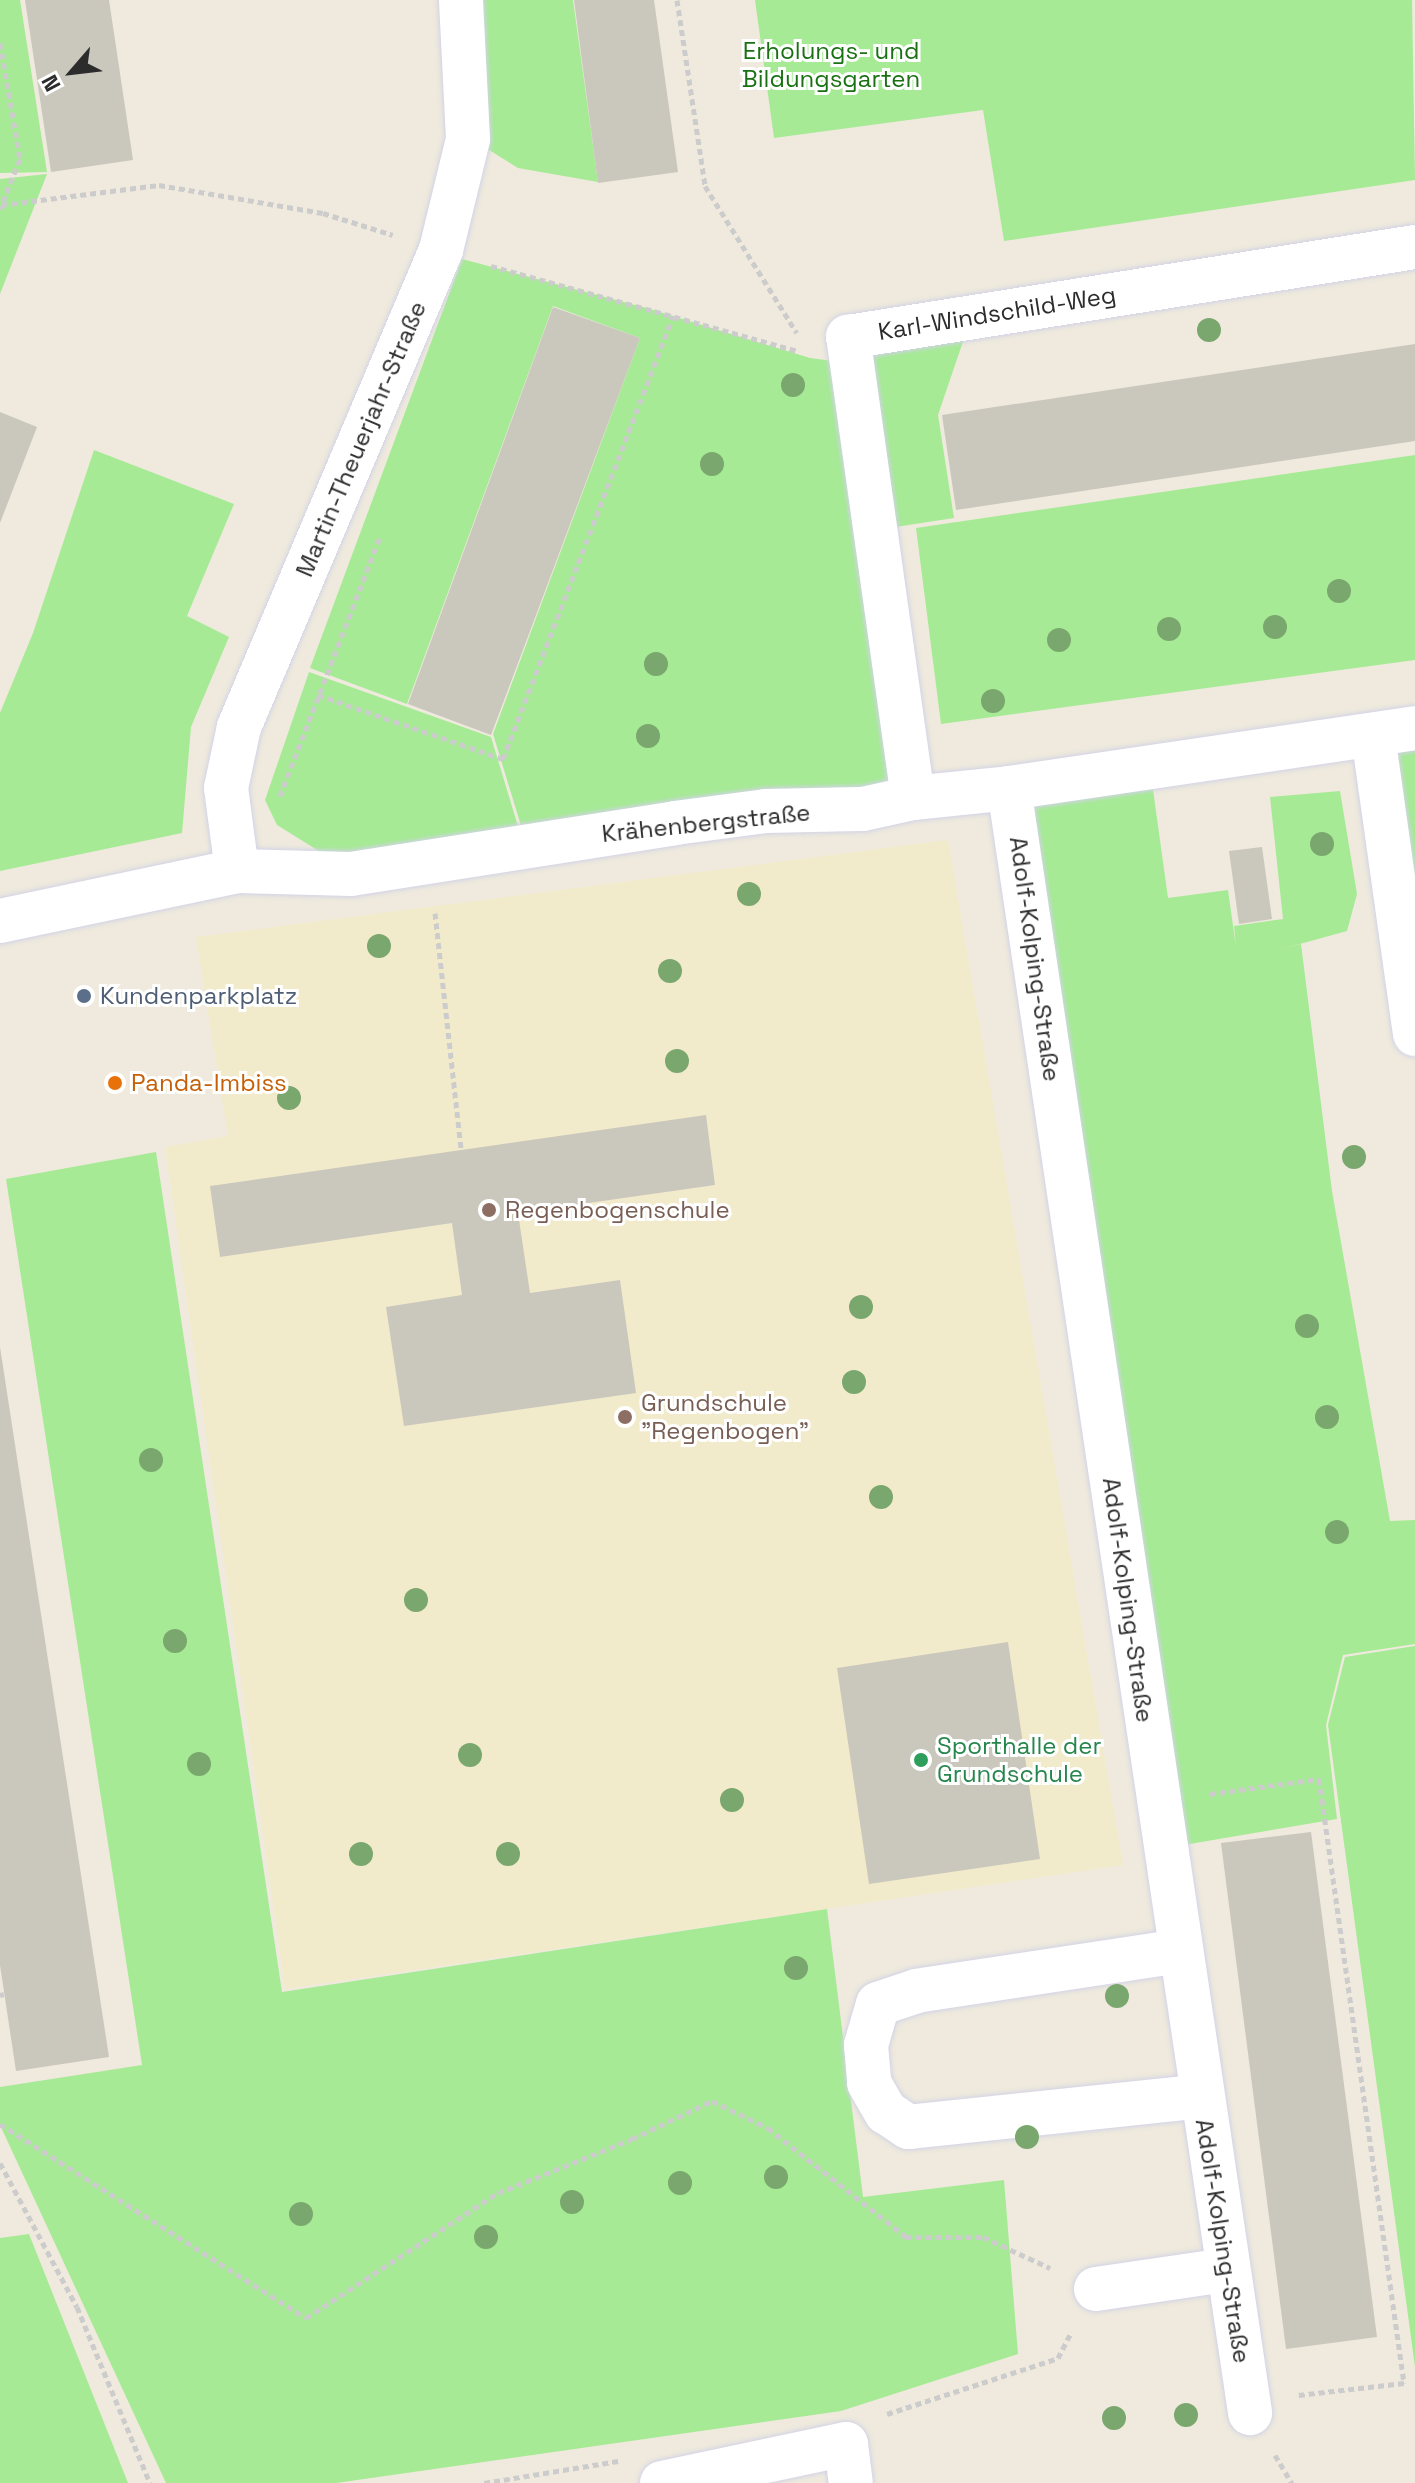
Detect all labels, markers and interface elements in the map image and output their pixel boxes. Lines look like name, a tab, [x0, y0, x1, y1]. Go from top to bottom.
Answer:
north arrow	[32, 32, 112, 112]
park label: Erholungs- und Bildungsgarten	[742, 37, 920, 93]
text: N	[35, 70, 67, 96]
street label: Karl-Windschild-Weg	[876, 280, 1118, 346]
street label: Martin-Theuerjahr-Straße	[290, 297, 432, 581]
street label: Krähenbergstraße	[600, 798, 812, 848]
street label: Adolf-Kolping-Straße	[1004, 835, 1066, 1083]
place label: Kundenparkplatz	[100, 982, 297, 1010]
marker: Kundenparkplatz	[75, 987, 93, 1005]
place label: Panda-Imbiss	[131, 1069, 287, 1097]
marker: Panda-Imbiss	[106, 1074, 124, 1092]
place label: Regenbogenschule	[505, 1196, 730, 1224]
marker: Regenbogenschule	[480, 1201, 498, 1219]
place label: Grundschule "Regenbogen"	[641, 1389, 809, 1445]
marker: Grundschule "Regenbogen"	[616, 1408, 634, 1426]
street label: Adolf-Kolping-Straße	[1097, 1476, 1159, 1724]
place label: Sporthalle der Grundschule	[937, 1732, 1101, 1788]
marker: Sporthalle der Grundschule	[912, 1751, 930, 1769]
street label: Adolf-Kolping-Straße	[1189, 2117, 1257, 2365]

